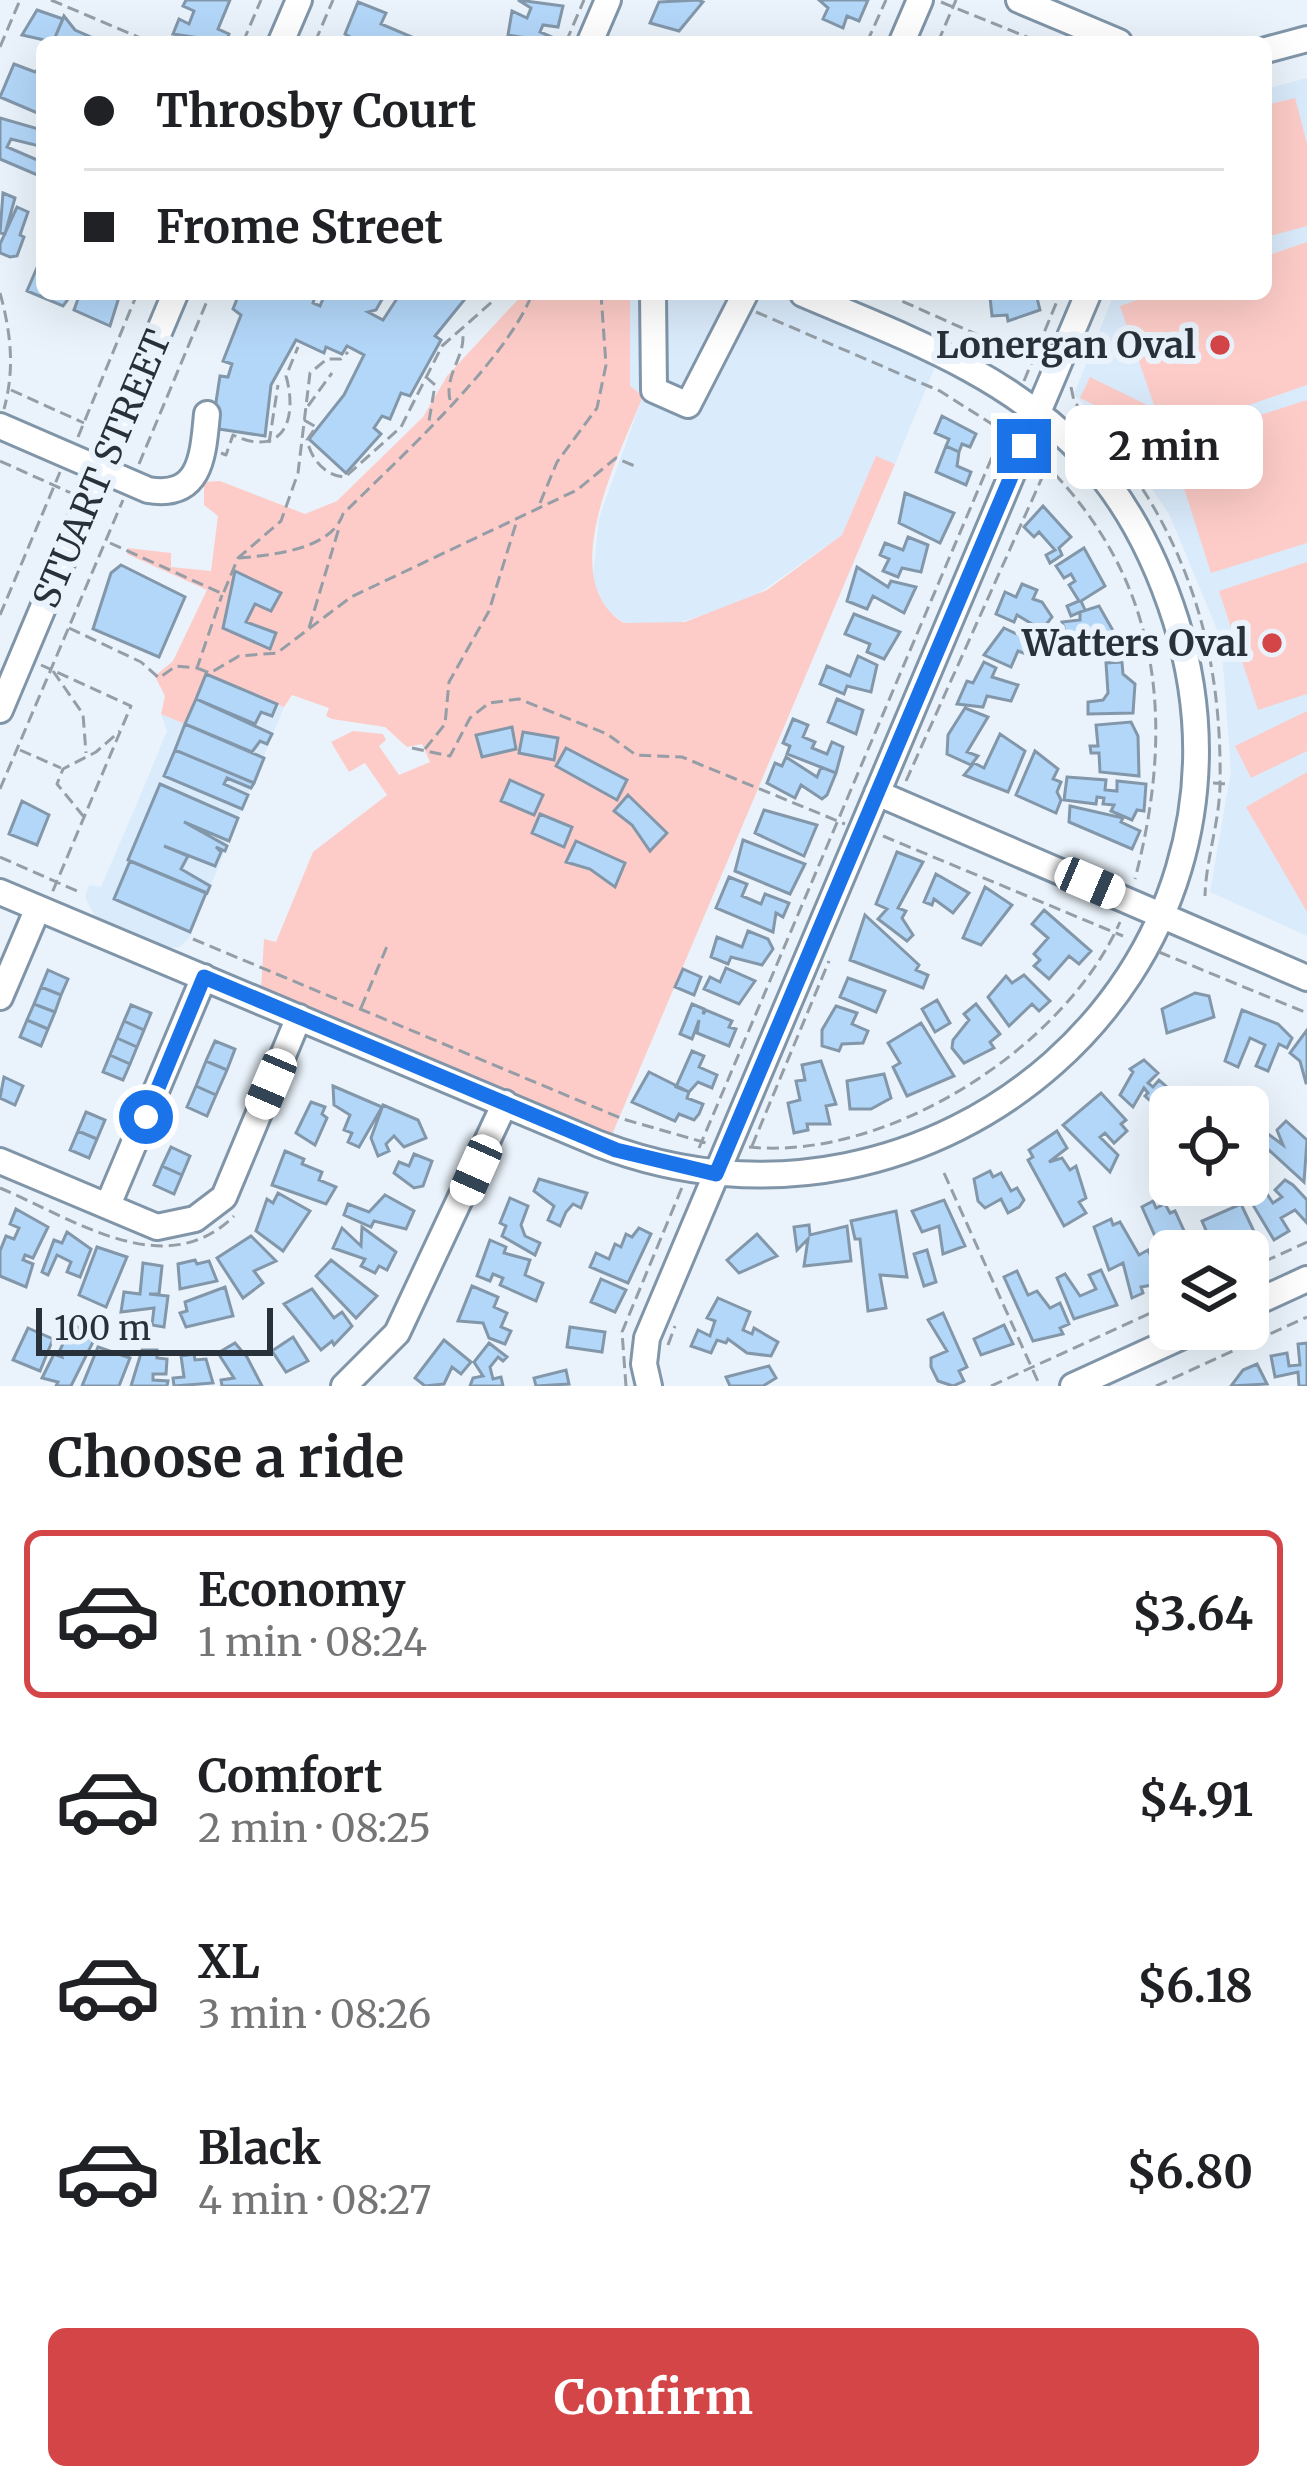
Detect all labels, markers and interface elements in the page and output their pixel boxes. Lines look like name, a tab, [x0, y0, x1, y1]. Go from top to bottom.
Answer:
text: Throsby Court	[156, 83, 476, 139]
text: Frome Street	[156, 199, 443, 255]
street label: STUART STREET	[23, 323, 181, 615]
place label: Lonergan Oval	[936, 323, 1196, 368]
marker: Lonergan Oval	[1207, 332, 1233, 358]
callout: 2 min	[1066, 404, 1264, 488]
route end	[997, 419, 1051, 473]
text: 2 min	[1108, 422, 1220, 471]
place label: Watters Oval	[1021, 621, 1248, 666]
marker: Watters Oval	[1259, 630, 1285, 656]
car	[1050, 852, 1130, 914]
car	[240, 1044, 302, 1124]
map controls	[1149, 1086, 1269, 1350]
button: locate	[1149, 1086, 1269, 1206]
route start	[119, 1090, 173, 1144]
car	[445, 1130, 507, 1210]
button: layers	[1149, 1230, 1269, 1350]
scale bar	[36, 1302, 273, 1355]
text: 100 m	[54, 1308, 151, 1349]
text: Choose a ride	[48, 1424, 404, 1492]
icon: car	[54, 1560, 162, 1668]
text: Economy	[198, 1562, 406, 1618]
text: $3.64	[1132, 1586, 1253, 1642]
text: 1 min · 08:24	[198, 1618, 427, 1667]
icon: car	[54, 1746, 162, 1854]
text: Comfort	[198, 1748, 382, 1804]
text: $4.91	[1138, 1772, 1253, 1828]
text: 2 min · 08:25	[198, 1804, 431, 1853]
icon: car	[54, 1932, 162, 2040]
text: XL	[198, 1934, 260, 1990]
text: $6.18	[1137, 1958, 1253, 2014]
text: 3 min · 08:26	[198, 1990, 431, 2039]
icon: car	[54, 2118, 162, 2226]
text: Black	[198, 2120, 321, 2176]
text: $6.80	[1126, 2144, 1253, 2200]
text: 4 min · 08:27	[198, 2176, 431, 2225]
button: Confirm	[48, 2328, 1259, 2466]

